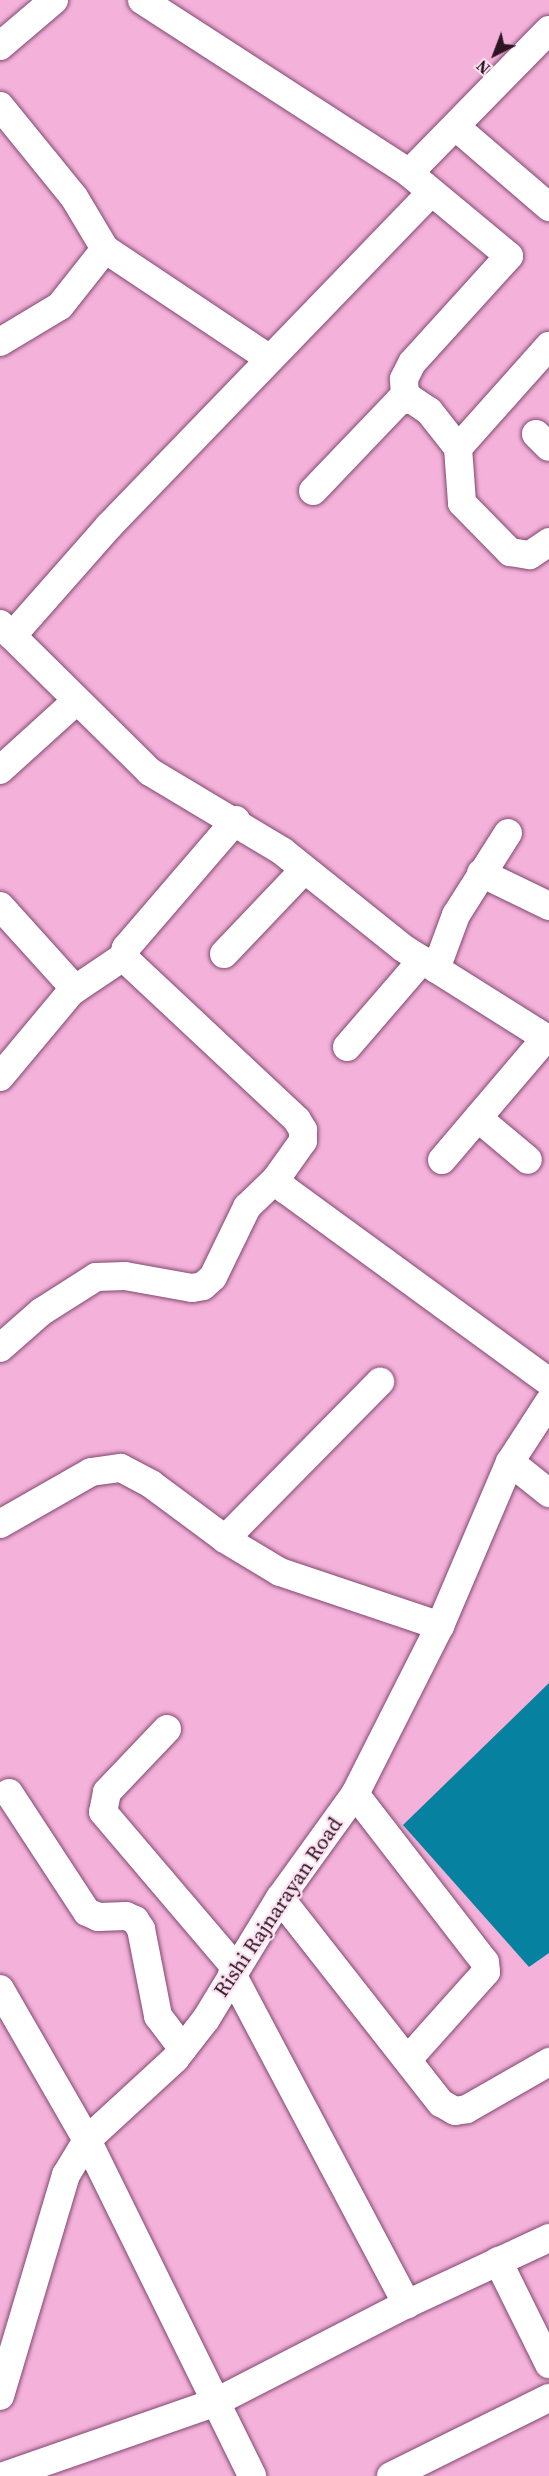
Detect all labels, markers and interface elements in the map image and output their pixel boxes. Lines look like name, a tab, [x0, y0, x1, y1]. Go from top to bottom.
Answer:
north arrow	[465, 24, 525, 84]
text: N	[471, 55, 495, 79]
street label: Rishi Rajnarayan Road	[208, 1812, 348, 2002]

